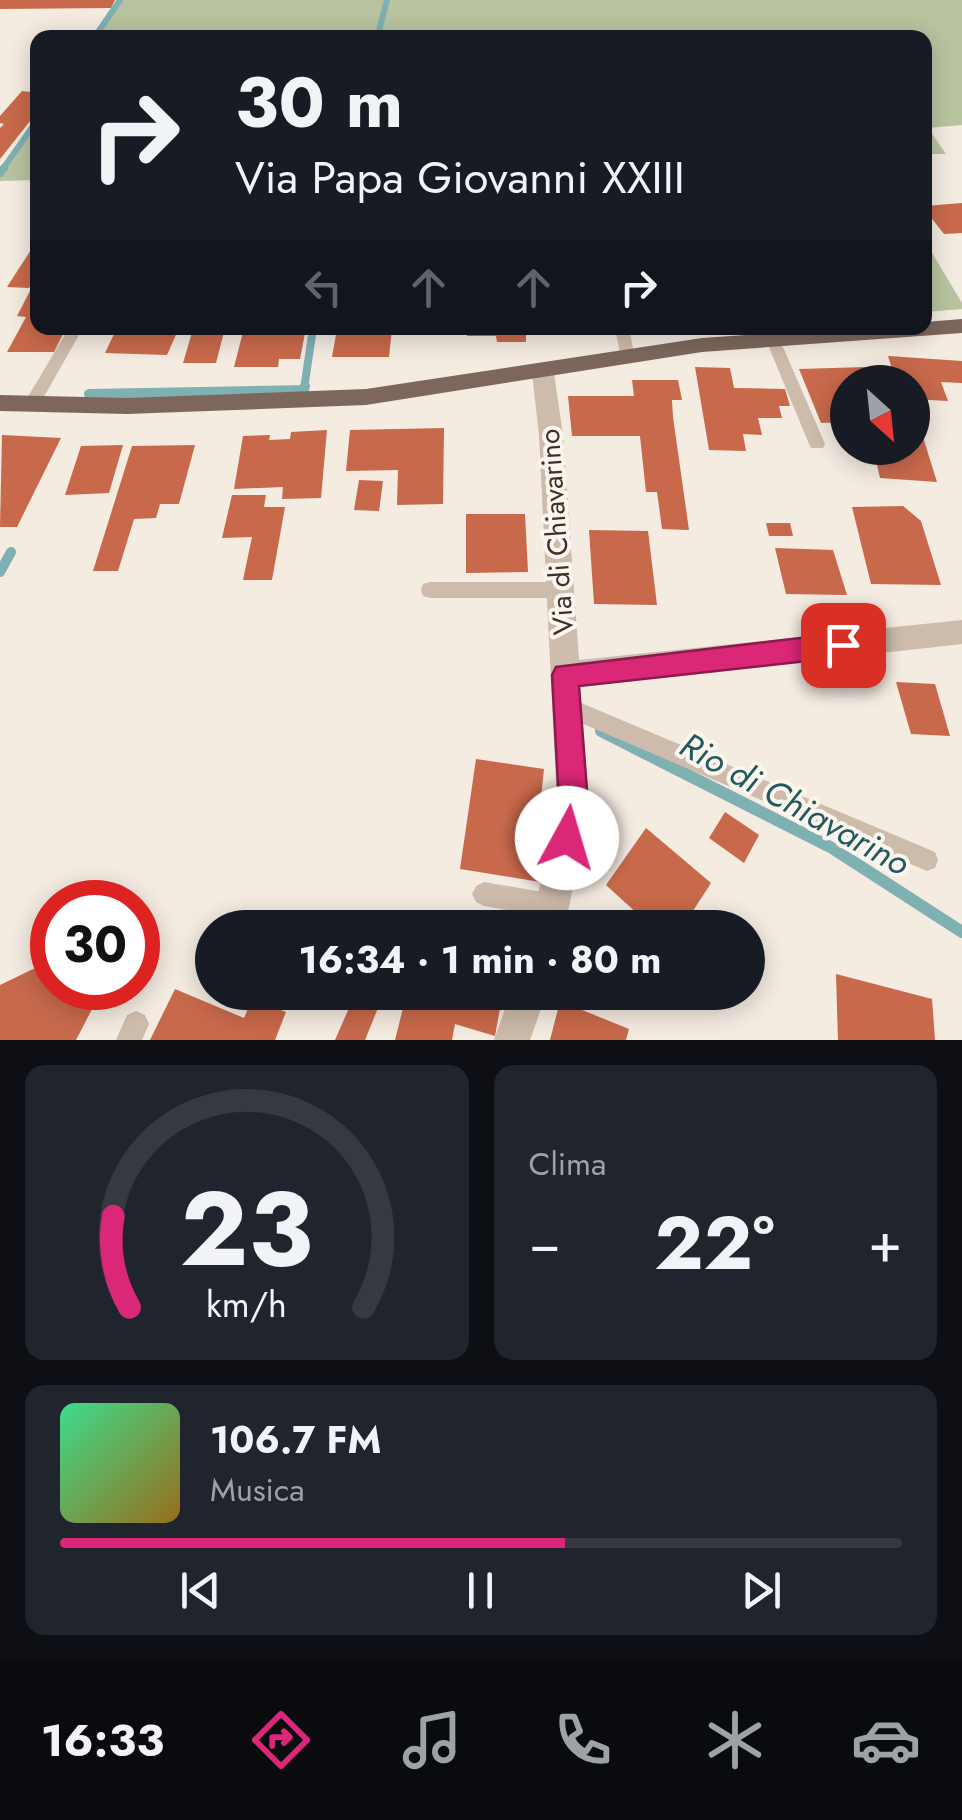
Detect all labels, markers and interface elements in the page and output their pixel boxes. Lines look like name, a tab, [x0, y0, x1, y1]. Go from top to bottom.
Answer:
text: 30 m	[235, 52, 403, 153]
icon: right	[70, 70, 200, 200]
text: Via Papa Giovanni XXIII	[235, 145, 685, 210]
icon: left	[296, 260, 351, 315]
icon: ahead	[401, 260, 456, 315]
icon: ahead	[506, 260, 561, 315]
icon: right	[611, 260, 666, 315]
north arrow	[830, 365, 930, 465]
map controls	[830, 365, 930, 465]
street label: Via di Chiavarino	[529, 428, 584, 636]
pin	[801, 603, 886, 688]
icon: arrive	[816, 618, 871, 673]
water label: Rio di Chiavarino	[671, 720, 919, 888]
position arrow	[515, 786, 619, 890]
speed limit sign: 30	[30, 880, 160, 1010]
text: 16:34 · 1 min · 80 m	[299, 932, 661, 987]
text: Clima	[529, 1141, 606, 1187]
text: 23	[180, 1154, 313, 1304]
text: 22°	[654, 1189, 775, 1297]
text: −	[529, 1203, 561, 1283]
text: +	[868, 1203, 902, 1283]
text: km/h	[206, 1279, 287, 1330]
text: 106.7 FM	[210, 1412, 381, 1467]
text: Musica	[210, 1467, 305, 1513]
icon: previous	[173, 1563, 228, 1618]
icon: pause	[453, 1563, 508, 1618]
icon: next	[734, 1563, 789, 1618]
icon: directions	[246, 1705, 316, 1775]
icon: music	[397, 1705, 467, 1775]
icon: phone	[548, 1705, 618, 1775]
icon: climate	[700, 1705, 770, 1775]
icon: car	[851, 1705, 921, 1775]
text: 16:33	[41, 1708, 164, 1773]

